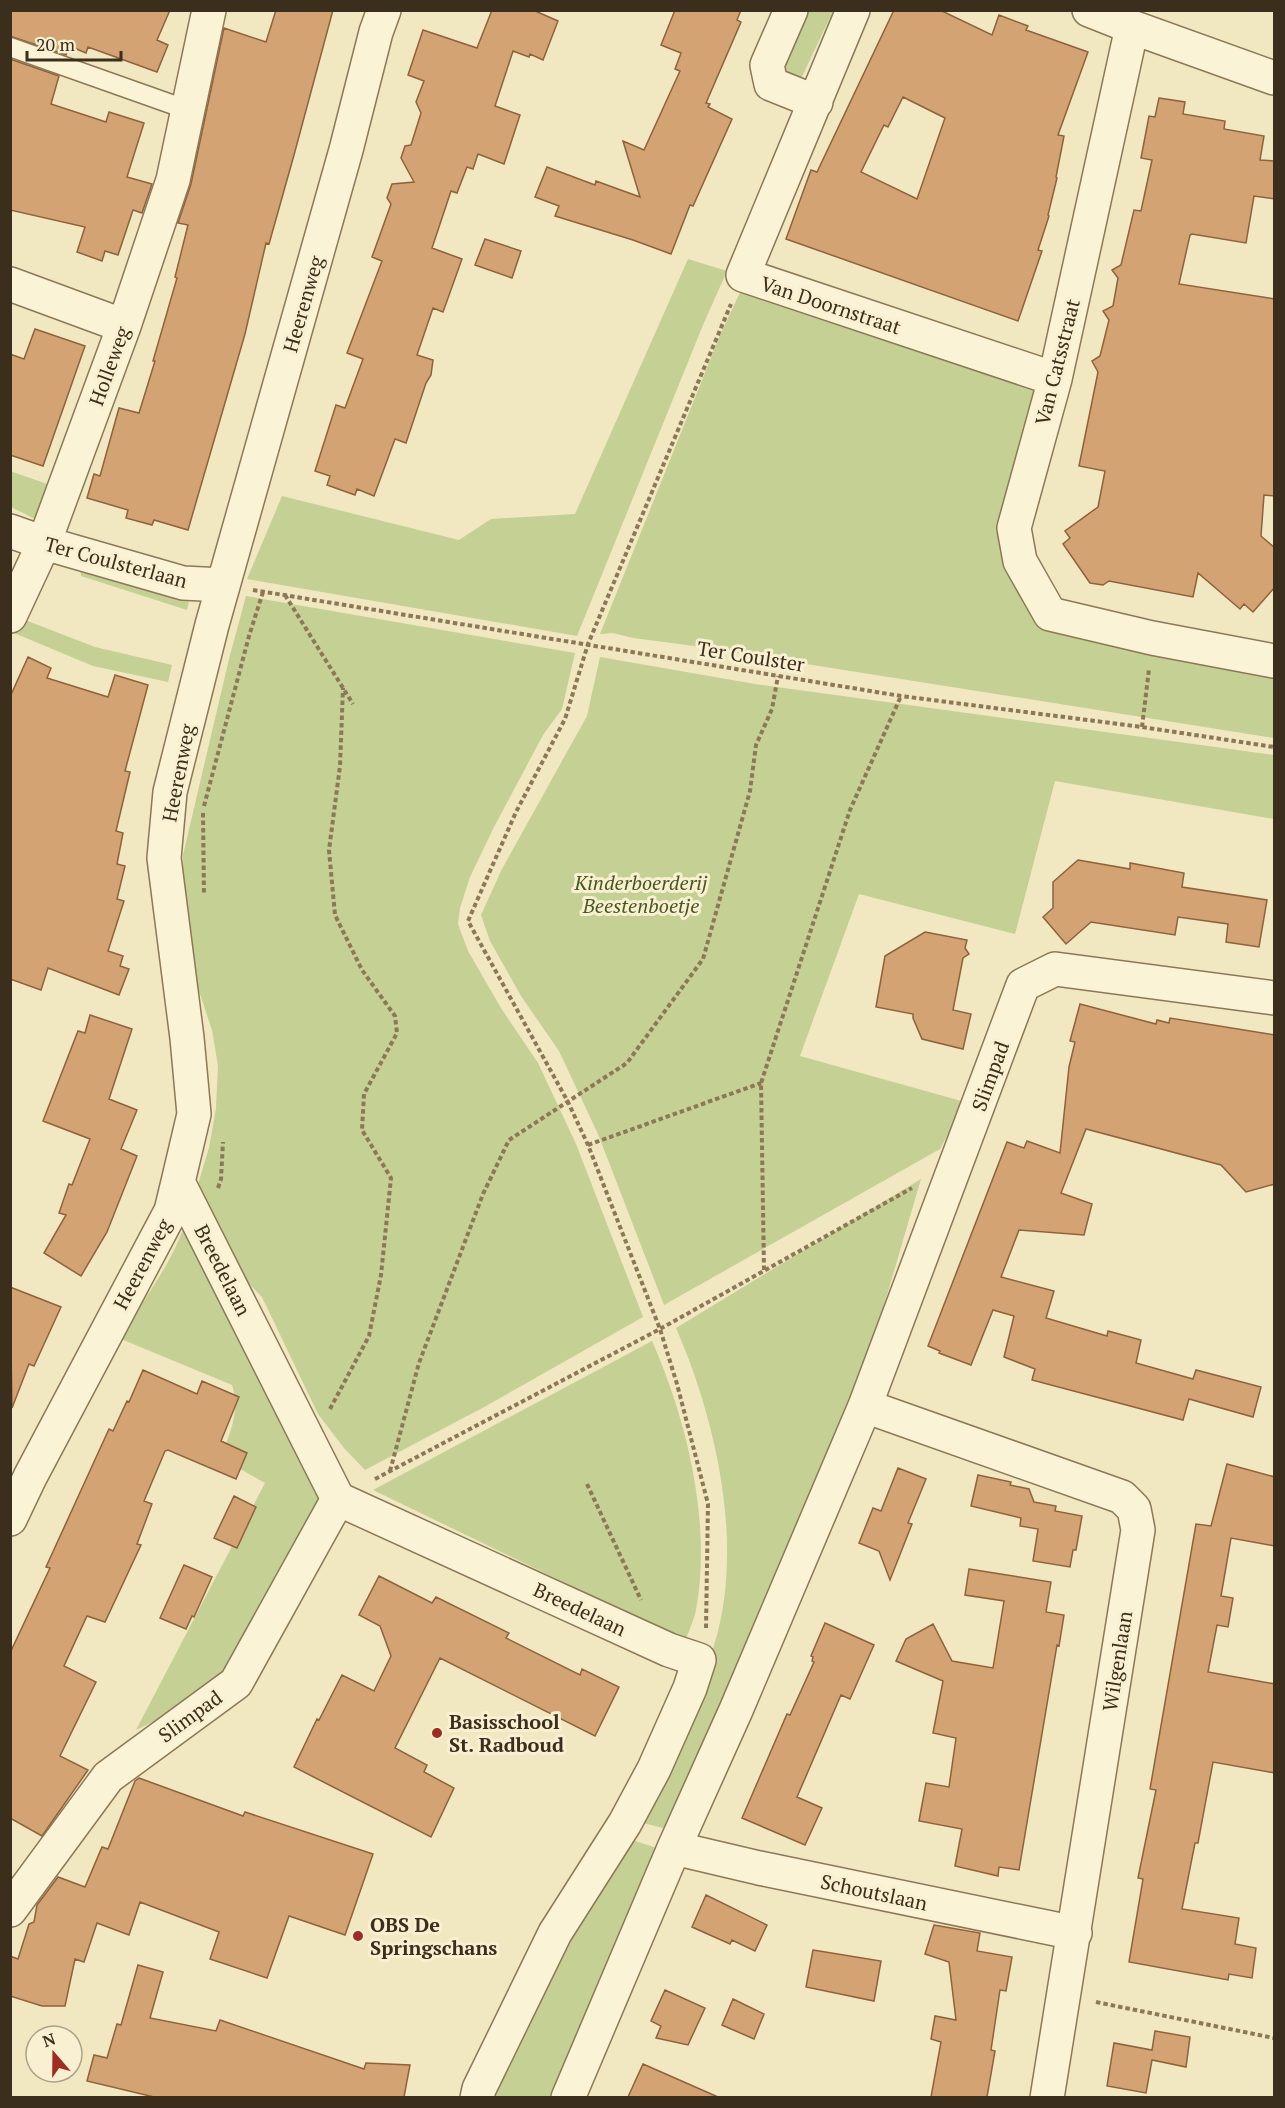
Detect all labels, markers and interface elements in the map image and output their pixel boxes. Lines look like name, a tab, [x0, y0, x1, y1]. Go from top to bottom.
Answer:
scale bar	[27, 24, 122, 62]
text: 20 m	[36, 32, 76, 56]
street label: Heerenweg	[276, 252, 330, 355]
street label: Van Doornstraat	[757, 270, 905, 341]
street label: Van Catsstraat	[1028, 295, 1086, 428]
street label: Holleweg	[82, 322, 136, 409]
street label: Ter Coulsterlaan	[42, 530, 190, 594]
street label: Ter Coulster	[695, 634, 807, 678]
street label: Heerenweg	[155, 721, 201, 824]
park label: Kinderboerderij Beestenboetje	[574, 869, 708, 919]
street label: Slimpad	[965, 1037, 1015, 1115]
street label: Heerenweg	[107, 1213, 177, 1314]
street label: Breedelaan	[188, 1220, 258, 1320]
street label: Breedelaan	[529, 1576, 631, 1642]
street label: Wilgenlaan	[1096, 1609, 1138, 1713]
street label: Slimpad	[153, 1684, 227, 1748]
place label: Basisschool St. Radboud	[449, 1708, 564, 1758]
marker: Basisschool St. Radboud	[430, 1726, 444, 1740]
street label: Schoutslaan	[818, 1868, 930, 1917]
place label: OBS De Springschans	[370, 1911, 497, 1961]
marker: OBS De Springschans	[351, 1929, 365, 1943]
north arrow	[24, 2024, 84, 2084]
text: N	[39, 2027, 58, 2052]

